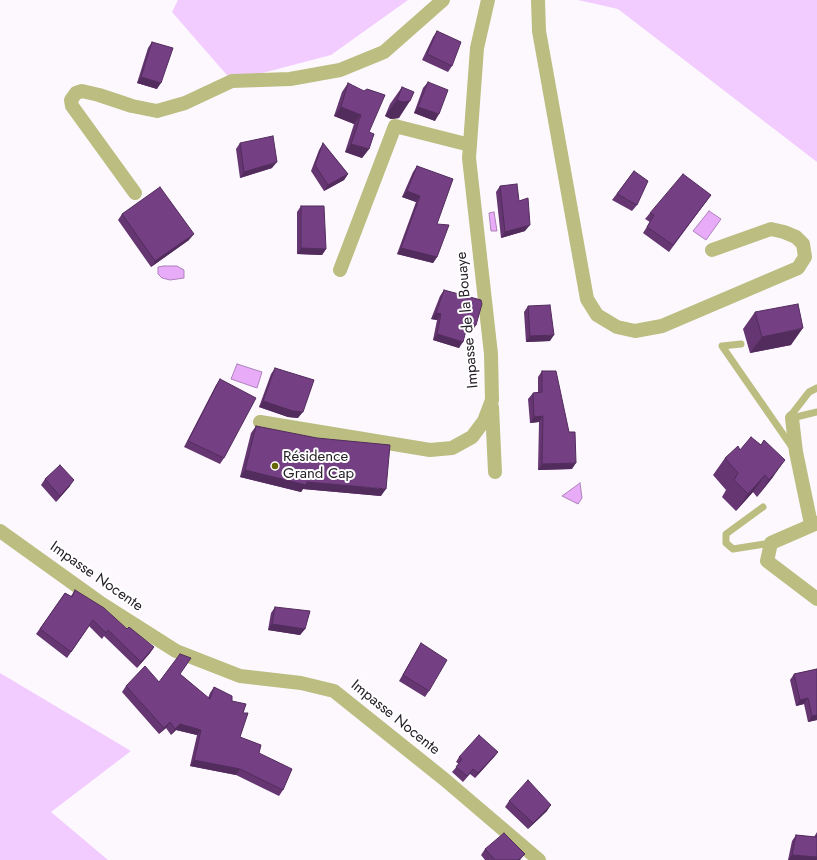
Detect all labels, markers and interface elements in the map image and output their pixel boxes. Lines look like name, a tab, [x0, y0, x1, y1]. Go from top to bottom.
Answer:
street label: Impasse de la Bouaye	[453, 251, 483, 389]
place label: Résidence Grand Cap	[283, 448, 354, 483]
marker: Résidence Grand Cap	[270, 461, 280, 471]
street label: Impasse Nocente	[46, 538, 146, 616]
street label: Impasse Nocente	[347, 677, 443, 759]

